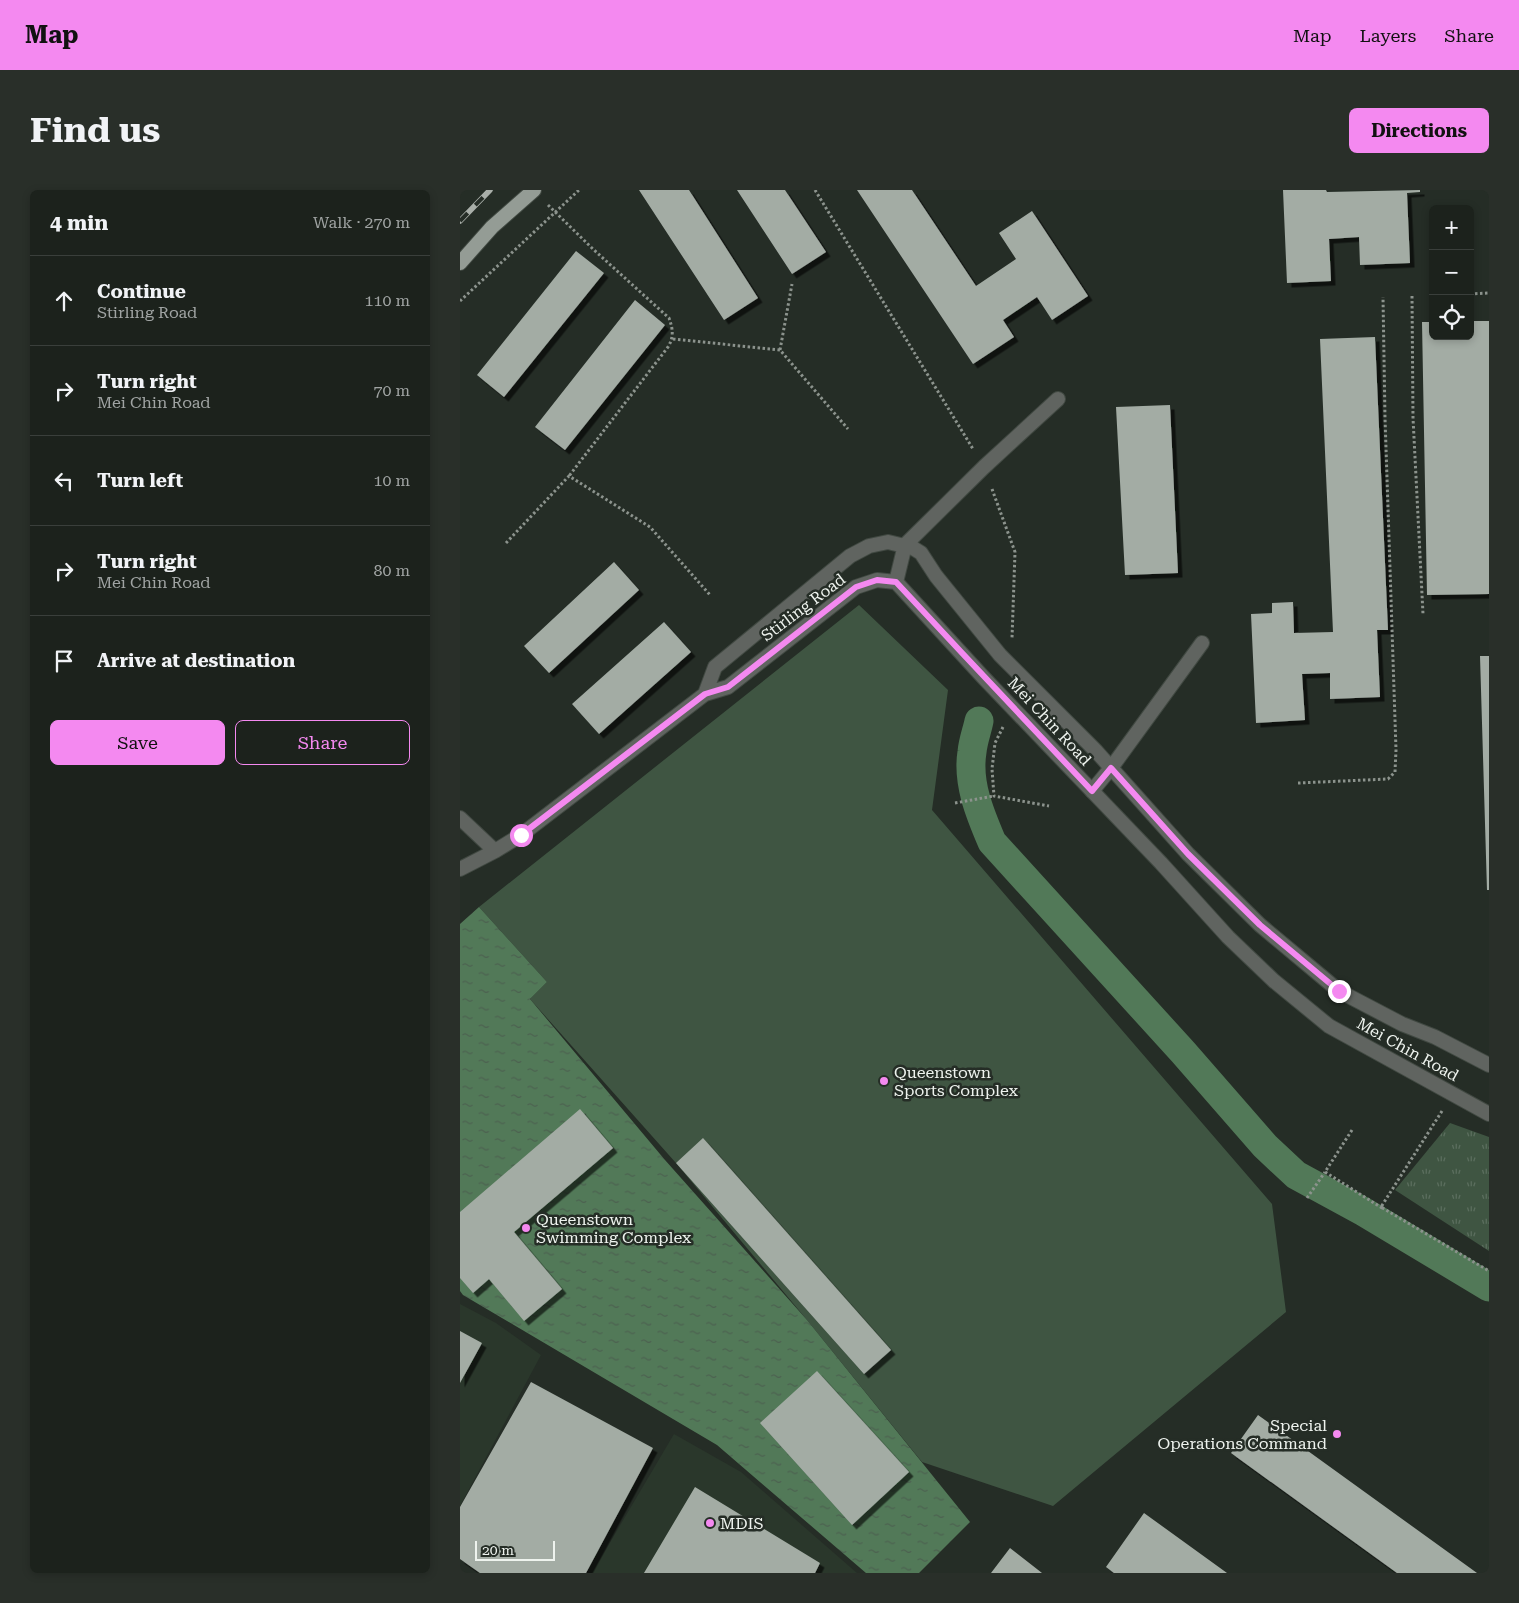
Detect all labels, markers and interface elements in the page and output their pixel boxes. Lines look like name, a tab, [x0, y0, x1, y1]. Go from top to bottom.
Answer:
text: Map	[25, 21, 79, 49]
text: Map	[1293, 25, 1332, 46]
text: Layers	[1360, 25, 1416, 46]
text: Share	[1444, 25, 1494, 46]
button: Directions	[1349, 108, 1489, 153]
text: Find us	[30, 110, 160, 151]
map controls	[1429, 205, 1474, 340]
button: +	[1429, 205, 1474, 250]
text: 4 min	[50, 211, 108, 235]
text: Walk · 270 m	[313, 213, 410, 232]
button: −	[1429, 250, 1474, 295]
text: Continue	[97, 280, 186, 303]
icon: ahead	[50, 287, 78, 315]
text: 110 m	[364, 291, 410, 310]
button: locate	[1429, 295, 1474, 340]
text: Stirling Road	[97, 303, 197, 322]
text: Turn right	[97, 370, 197, 393]
icon: right	[50, 377, 78, 405]
text: 70 m	[373, 381, 410, 400]
text: Mei Chin Road	[97, 393, 211, 412]
icon: left	[50, 467, 78, 495]
text: Turn left	[97, 469, 183, 492]
text: 10 m	[373, 471, 410, 490]
text: Turn right	[97, 550, 197, 573]
icon: right	[50, 557, 78, 585]
text: 80 m	[373, 561, 410, 580]
street label: Stirling Road	[758, 570, 849, 645]
text: Mei Chin Road	[97, 573, 211, 592]
icon: arrive	[50, 647, 78, 675]
text: Arrive at destination	[97, 649, 295, 672]
street label: Mei Chin Road	[1004, 673, 1095, 769]
button: Save	[50, 720, 225, 765]
button: Share	[235, 720, 410, 765]
route start	[510, 824, 533, 847]
route end	[1328, 980, 1351, 1003]
street label: Mei Chin Road	[1353, 1014, 1462, 1085]
place label: Queenstown Sports Complex	[894, 1063, 1019, 1100]
marker: Queenstown Sports Complex	[878, 1075, 890, 1087]
place label: Queenstown Swimming Complex	[536, 1210, 692, 1247]
marker: Queenstown Swimming Complex	[520, 1222, 532, 1234]
place label: Special Operations Command	[1157, 1416, 1327, 1453]
marker: Special Operations Command	[1331, 1428, 1343, 1440]
place label: MDIS	[720, 1514, 764, 1533]
marker: MDIS	[704, 1517, 716, 1529]
scale bar	[475, 1538, 555, 1561]
text: 20 m	[482, 1542, 514, 1558]

